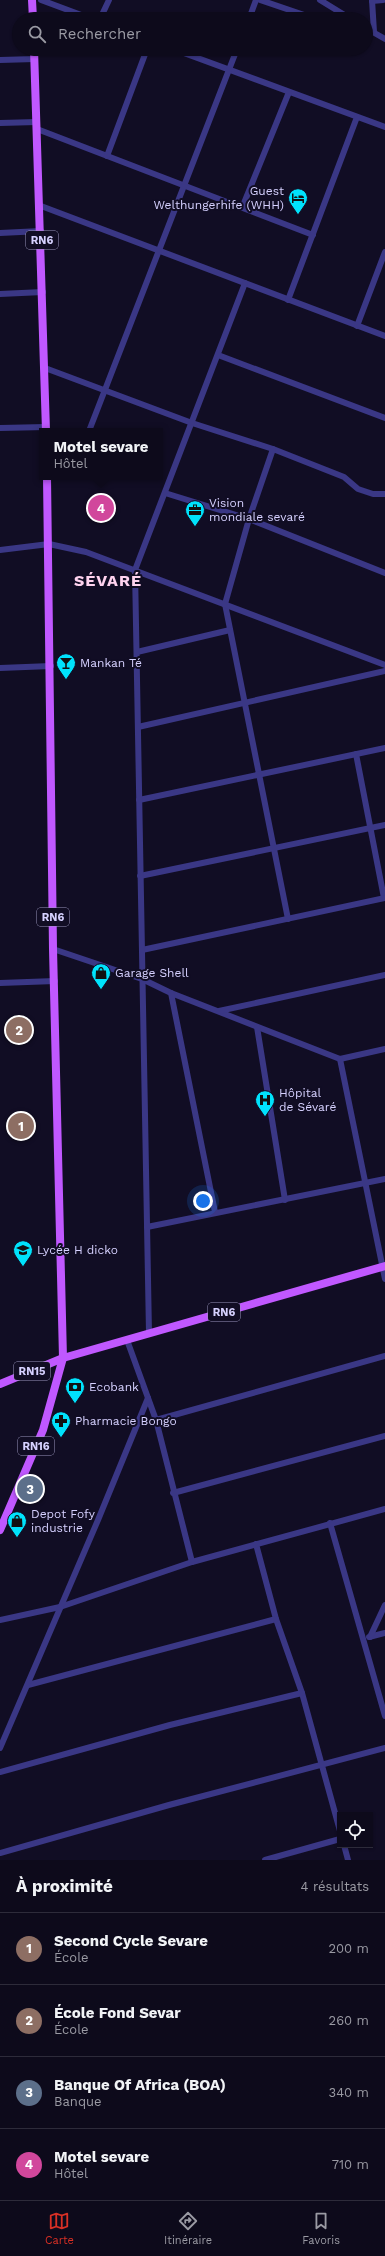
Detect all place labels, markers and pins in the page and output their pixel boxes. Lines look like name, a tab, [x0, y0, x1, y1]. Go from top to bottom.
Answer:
place label: Guest Welthungerhife (WHH)	[153, 184, 284, 212]
hotel icon: Guest Welthungerhife (WHH)	[287, 187, 309, 215]
pin: 4	[88, 493, 114, 523]
place label: Vision mondiale sevaré	[209, 496, 305, 524]
office icon: Vision mondiale sevaré	[184, 499, 206, 527]
bar icon: Mankan Té	[55, 652, 77, 680]
place label: Mankan Té	[80, 656, 142, 670]
shop icon: Garage Shell	[90, 962, 112, 990]
place label: Garage Shell	[115, 966, 189, 980]
pin: 2	[6, 1015, 32, 1045]
place label: Hôpital de Sévaré	[279, 1086, 337, 1114]
hospital icon: Hôpital de Sévaré	[254, 1089, 276, 1117]
pin: 1	[8, 1111, 34, 1141]
school or university icon: Lycée H dicko	[12, 1239, 34, 1267]
place label: Lycée H dicko	[37, 1243, 118, 1257]
bank icon: Ecobank	[64, 1376, 86, 1404]
place label: Ecobank	[89, 1380, 139, 1394]
pharmacy icon: Pharmacie Bongo	[50, 1410, 72, 1438]
place label: Pharmacie Bongo	[75, 1414, 177, 1428]
pin: 3	[17, 1474, 43, 1504]
place label: Depot Fofy industrie	[31, 1507, 96, 1535]
shop icon: Depot Fofy industrie	[6, 1510, 28, 1538]

